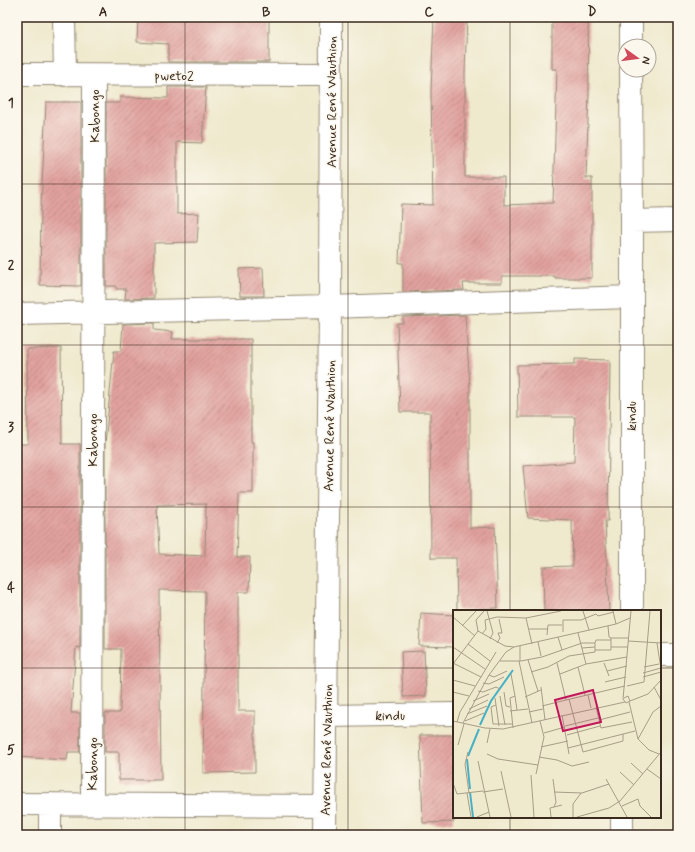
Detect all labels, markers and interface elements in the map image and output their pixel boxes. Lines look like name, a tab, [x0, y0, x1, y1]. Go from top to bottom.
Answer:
text: A	[99, 4, 107, 21]
text: B	[262, 4, 271, 21]
text: C	[424, 4, 434, 21]
text: D	[588, 4, 597, 21]
street label: Avenue René Wauthion	[323, 36, 341, 168]
north arrow	[617, 38, 657, 78]
text: N	[638, 55, 653, 65]
street label: pweto2	[154, 67, 194, 85]
street label: Kabongo	[86, 89, 104, 143]
text: 1	[8, 95, 14, 112]
text: 2	[8, 257, 15, 274]
street label: Avenue René Wauthion	[320, 360, 340, 492]
street label: kindu	[623, 401, 641, 431]
street label: Kabongo	[84, 413, 102, 467]
text: 3	[8, 419, 14, 436]
text: 4	[7, 580, 15, 597]
inset map	[453, 610, 661, 818]
street label: Avenue René Wauthion	[317, 684, 337, 816]
street label: kindu	[375, 707, 405, 725]
street label: Kabongo	[84, 737, 102, 791]
text: 5	[7, 742, 15, 759]

